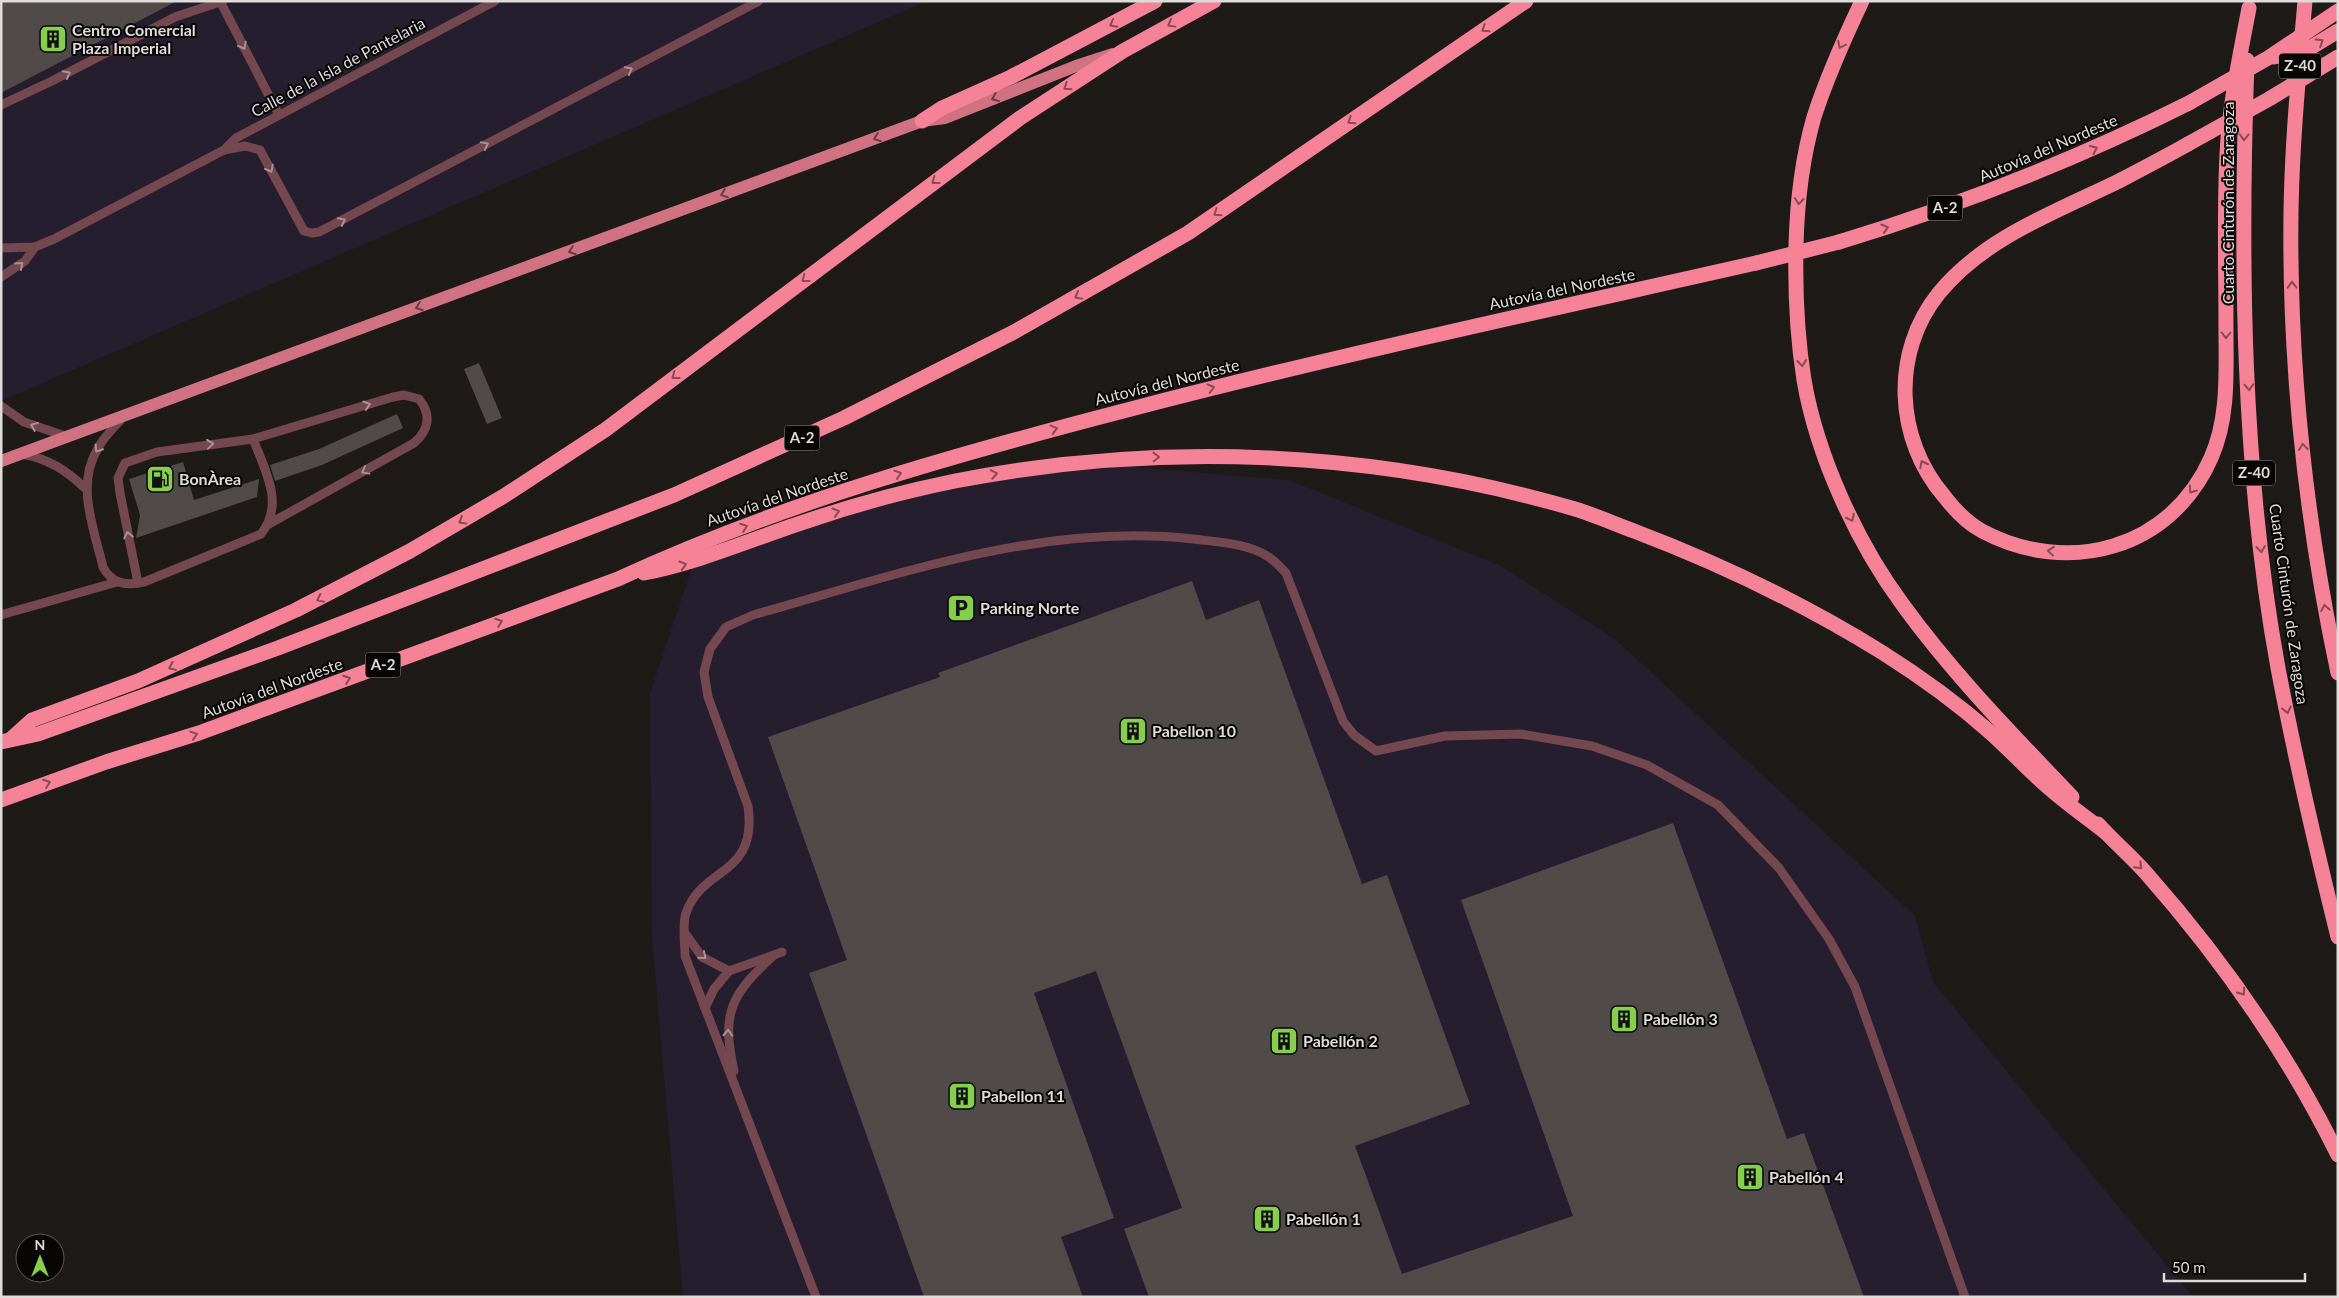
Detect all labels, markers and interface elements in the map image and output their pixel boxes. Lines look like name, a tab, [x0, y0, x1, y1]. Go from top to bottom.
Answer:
street label: Calle de la Isla de Pantelaria	[248, 13, 428, 121]
one-way arrow	[1109, 18, 1118, 28]
one-way arrow	[1167, 18, 1176, 28]
place label: Centro Comercial Plaza Imperial	[72, 20, 196, 57]
one-way arrow	[1482, 23, 1491, 32]
building icon: Centro Comercial Plaza Imperial	[38, 24, 68, 54]
one-way arrow	[2315, 38, 2324, 48]
one-way arrow	[1837, 40, 1847, 49]
one-way arrow	[237, 41, 247, 50]
road number: Z-40	[2279, 54, 2321, 78]
one-way arrow	[624, 66, 633, 76]
one-way arrow	[62, 70, 71, 80]
one-way arrow	[1064, 81, 1073, 90]
one-way arrow	[991, 92, 1000, 103]
street label: Cuarto Cinturón de Zaragoza	[2218, 102, 2237, 304]
street label: Autovía del Nordeste	[1976, 110, 2120, 185]
one-way arrow	[1348, 115, 1357, 124]
one-way arrow	[873, 132, 881, 142]
one-way arrow	[2239, 134, 2249, 142]
one-way arrow	[480, 141, 489, 151]
one-way arrow	[2089, 145, 2098, 155]
one-way arrow	[263, 163, 273, 172]
one-way arrow	[931, 175, 941, 184]
one-way arrow	[720, 188, 729, 198]
road number: A-2	[1928, 196, 1962, 220]
one-way arrow	[1794, 198, 1805, 206]
one-way arrow	[1214, 207, 1223, 216]
one-way arrow	[336, 217, 345, 227]
one-way arrow	[1881, 223, 1889, 233]
one-way arrow	[568, 245, 576, 255]
one-way arrow	[15, 261, 24, 270]
street label: Autovía del Nordeste	[1487, 264, 1637, 313]
one-way arrow	[802, 273, 811, 281]
one-way arrow	[2287, 281, 2298, 289]
one-way arrow	[1075, 290, 1084, 300]
one-way arrow	[415, 301, 424, 311]
one-way arrow	[2221, 331, 2231, 339]
street label: Autovía del Nordeste	[1093, 354, 1241, 409]
one-way arrow	[1796, 360, 1807, 368]
one-way arrow	[671, 370, 681, 379]
one-way arrow	[1207, 383, 1216, 394]
one-way arrow	[2243, 384, 2254, 392]
one-way arrow	[362, 401, 371, 411]
one-way arrow	[30, 421, 39, 432]
one-way arrow	[1049, 424, 1058, 435]
road number: A-2	[784, 426, 820, 450]
one-way arrow	[206, 439, 214, 450]
one-way arrow	[2298, 443, 2309, 451]
one-way arrow	[94, 444, 104, 453]
one-way arrow	[1152, 452, 1160, 462]
one-way arrow	[1919, 460, 1929, 469]
road number: Z-40	[2233, 460, 2275, 486]
street label: Autovía del Nordeste	[704, 463, 850, 530]
fuel station icon: BonÀrea	[145, 464, 175, 494]
one-way arrow	[361, 464, 370, 474]
place label: BonÀrea	[179, 469, 241, 488]
one-way arrow	[893, 470, 901, 480]
one-way arrow	[990, 470, 999, 480]
one-way arrow	[2189, 484, 2198, 494]
street label: Cuarto Cinturón de Zaragoza	[2266, 502, 2313, 706]
one-way arrow	[832, 508, 840, 518]
one-way arrow	[1845, 512, 1855, 521]
one-way arrow	[459, 514, 468, 524]
one-way arrow	[739, 523, 748, 533]
one-way arrow	[124, 531, 134, 540]
one-way arrow	[2046, 546, 2054, 557]
one-way arrow	[2255, 546, 2266, 554]
one-way arrow	[678, 560, 686, 570]
one-way arrow	[316, 593, 325, 603]
parking icon: Parking Norte	[946, 593, 976, 623]
place label: Parking Norte	[980, 598, 1080, 617]
one-way arrow	[2321, 604, 2331, 612]
one-way arrow	[494, 618, 503, 628]
road number: A-2	[366, 652, 400, 678]
street label: Autovía del Nordeste	[199, 653, 345, 722]
one-way arrow	[168, 660, 177, 671]
one-way arrow	[342, 675, 350, 685]
one-way arrow	[2281, 705, 2291, 714]
building icon: Pabellon 10	[1118, 716, 1148, 746]
place label: Pabellon 10	[1152, 721, 1236, 740]
one-way arrow	[189, 730, 198, 740]
one-way arrow	[42, 779, 51, 789]
one-way arrow	[2134, 861, 2143, 870]
one-way arrow	[698, 950, 707, 959]
one-way arrow	[2236, 986, 2245, 996]
building icon: Pabellón 3	[1609, 1004, 1639, 1034]
place label: Pabellón 3	[1643, 1009, 1718, 1028]
building icon: Pabellón 2	[1269, 1026, 1299, 1056]
one-way arrow	[723, 1029, 734, 1037]
place label: Pabellón 2	[1303, 1031, 1378, 1050]
building icon: Pabellon 11	[947, 1081, 977, 1111]
place label: Pabellon 11	[981, 1086, 1065, 1105]
building icon: Pabellón 4	[1735, 1162, 1765, 1192]
place label: Pabellón 4	[1769, 1167, 1844, 1186]
building icon: Pabellón 1	[1252, 1204, 1282, 1234]
place label: Pabellón 1	[1286, 1209, 1361, 1228]
north arrow	[15, 1233, 65, 1283]
text: N	[35, 1236, 45, 1253]
scale bar	[2164, 1250, 2305, 1282]
text: 50 m	[2172, 1258, 2206, 1276]

